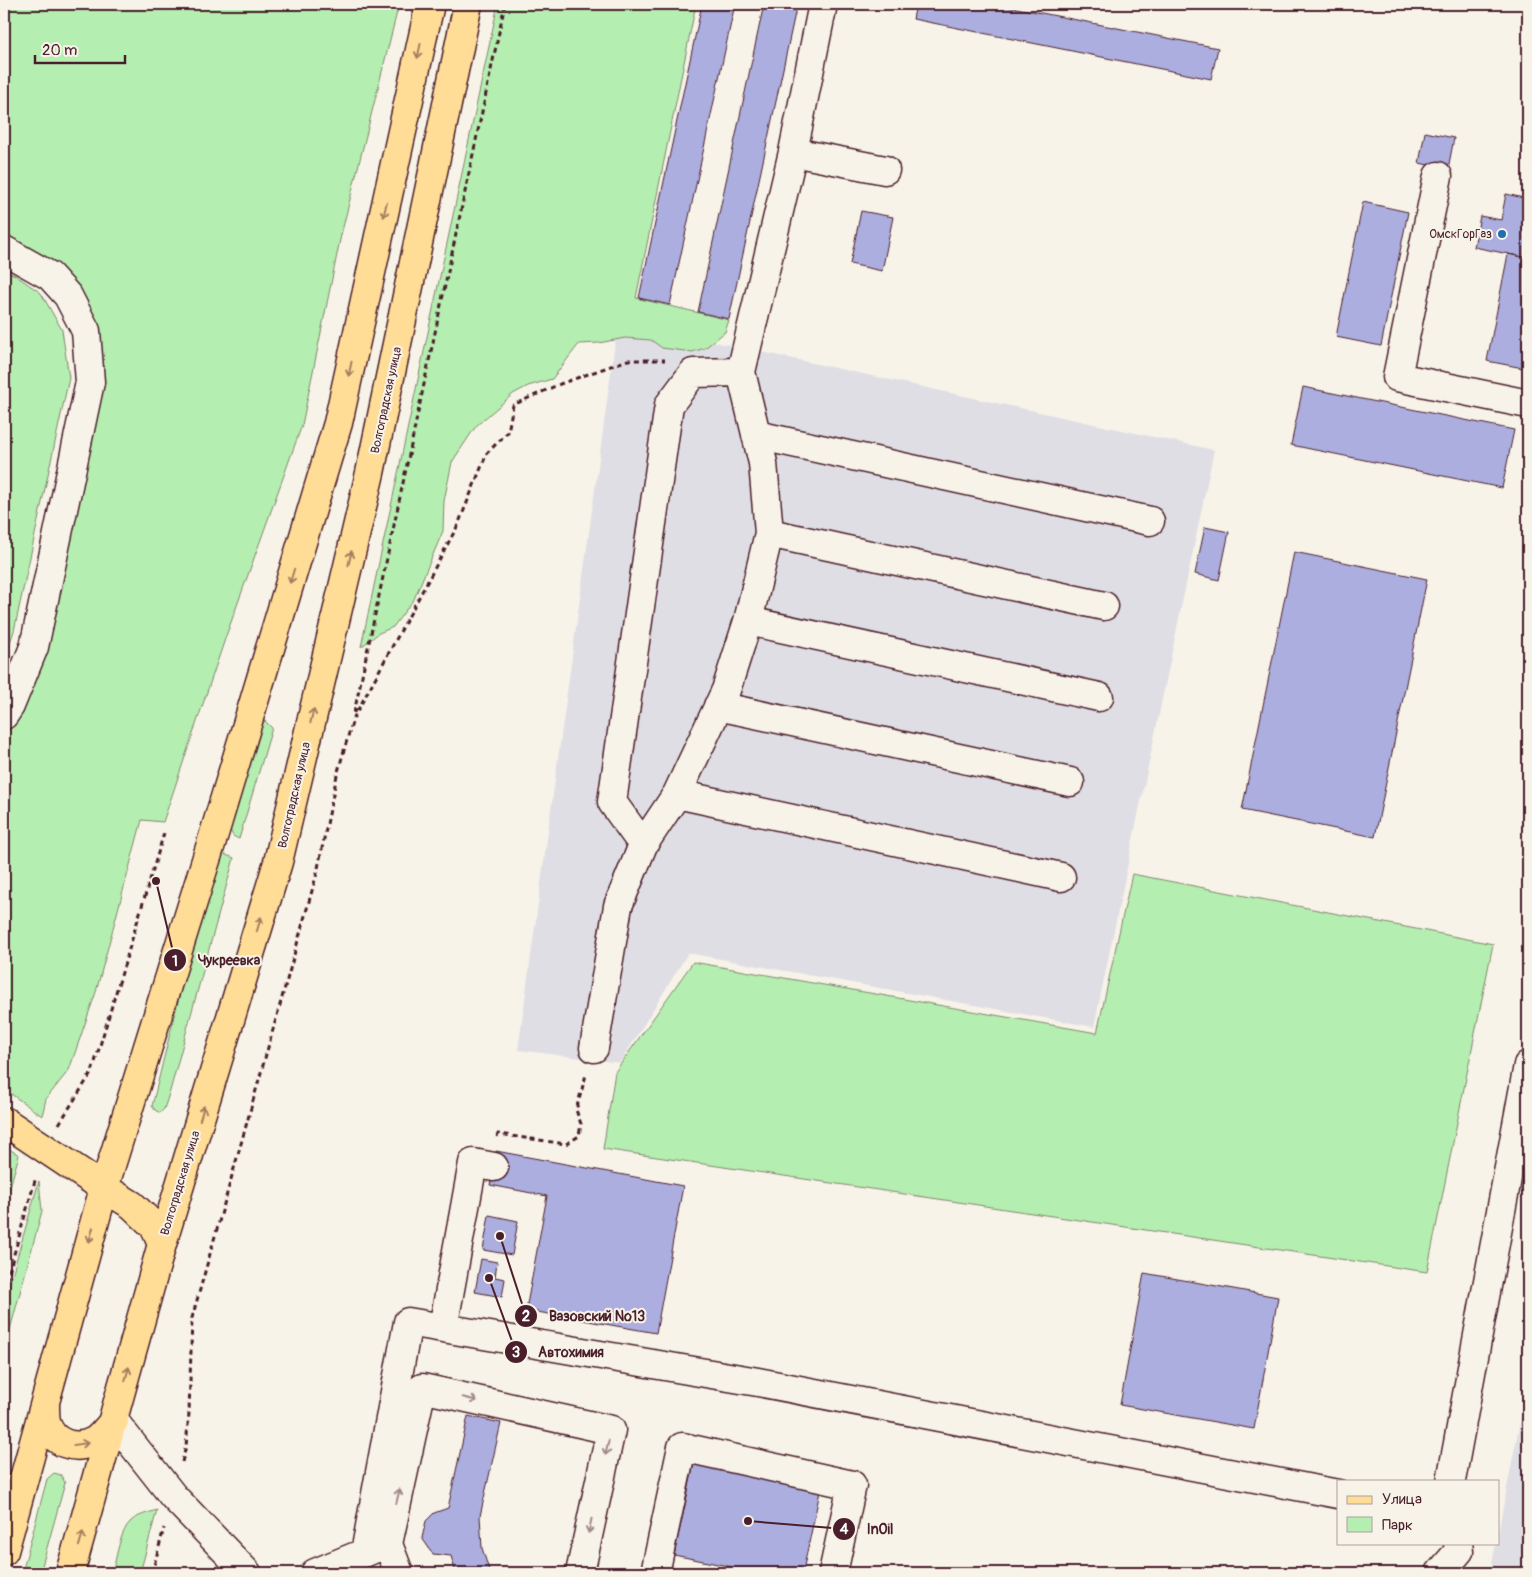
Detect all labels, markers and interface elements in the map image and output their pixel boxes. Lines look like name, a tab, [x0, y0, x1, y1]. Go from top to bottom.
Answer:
scale bar	[35, 32, 125, 64]
text: 20 m	[42, 41, 77, 60]
one-way arrow	[414, 43, 424, 59]
one-way arrow	[380, 202, 389, 218]
place label: ОмскГорГаз	[1429, 227, 1492, 242]
marker: ОмскГорГаз	[1496, 228, 1508, 240]
street label: Волгоградская улица	[368, 345, 405, 455]
one-way arrow	[345, 360, 354, 376]
one-way arrow	[346, 551, 355, 567]
one-way arrow	[287, 567, 297, 583]
one-way arrow	[308, 709, 317, 725]
street label: Волгоградская улица	[275, 740, 314, 850]
one-way arrow	[254, 917, 264, 933]
callout: Чукреевка	[163, 946, 270, 975]
text: 1	[172, 952, 178, 971]
text: Чукреевка	[198, 952, 261, 969]
one-way arrow	[197, 1106, 207, 1122]
street label: Волгоградская улица	[157, 1129, 204, 1237]
one-way arrow	[86, 1227, 95, 1243]
callout: Вазовский №13	[514, 1302, 655, 1331]
text: 2	[522, 1307, 530, 1326]
text: Вазовский №13	[549, 1308, 645, 1325]
callout: Автохимия	[503, 1337, 614, 1366]
text: 3	[512, 1343, 520, 1362]
text: Автохимия	[538, 1344, 604, 1361]
one-way arrow	[122, 1366, 132, 1382]
one-way arrow	[461, 1395, 477, 1404]
one-way arrow	[72, 1438, 88, 1448]
one-way arrow	[602, 1439, 611, 1455]
legend	[1337, 1480, 1500, 1544]
one-way arrow	[394, 1488, 403, 1504]
text: Улица	[1382, 1490, 1422, 1509]
callout: InOil	[832, 1514, 903, 1543]
text: Парк	[1382, 1516, 1413, 1535]
one-way arrow	[585, 1518, 594, 1534]
text: 4	[840, 1520, 849, 1539]
text: InOil	[867, 1521, 893, 1538]
one-way arrow	[76, 1531, 86, 1547]

